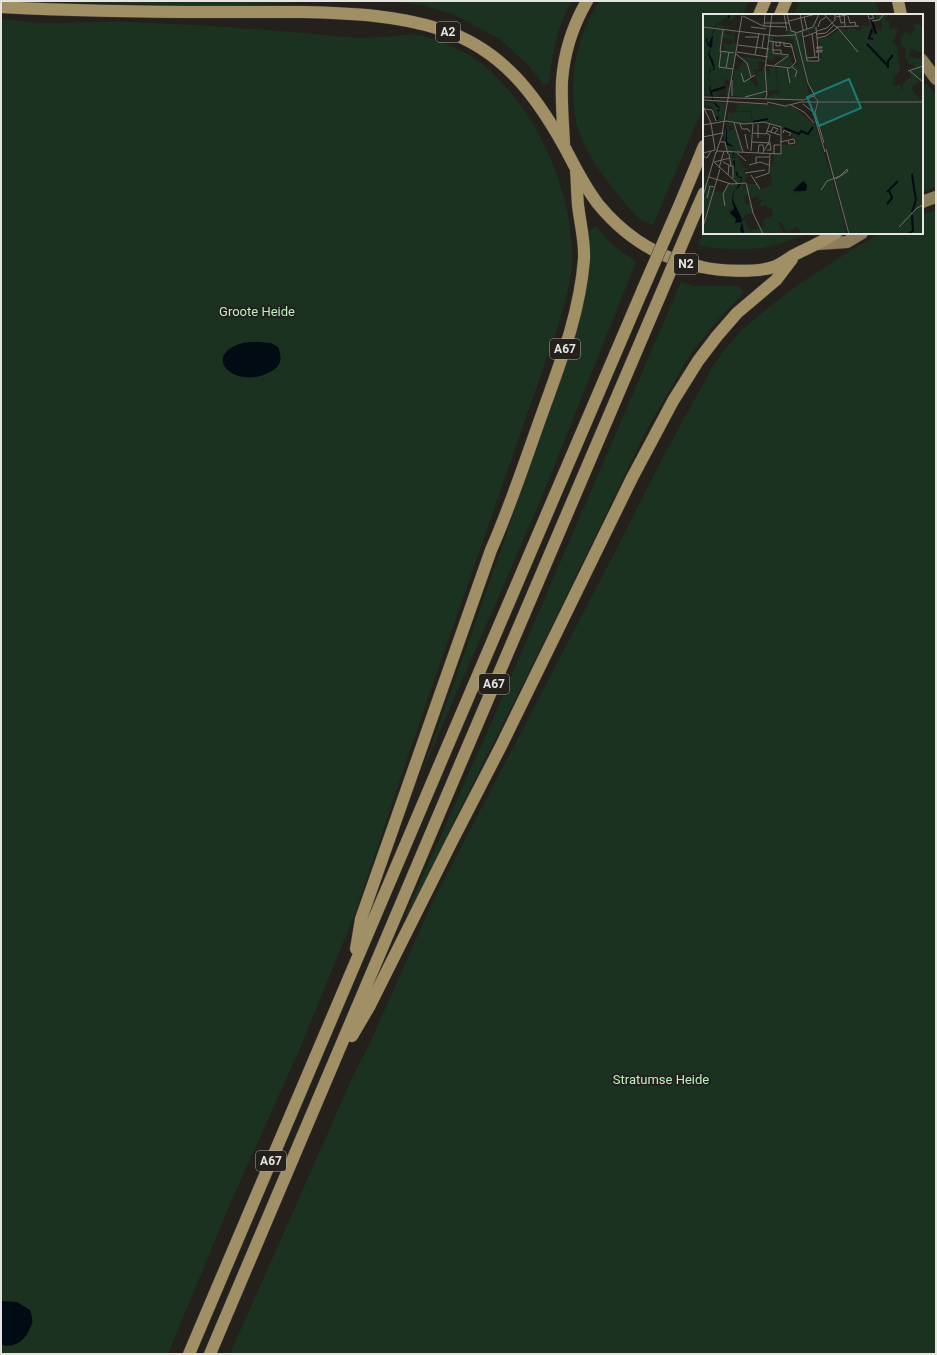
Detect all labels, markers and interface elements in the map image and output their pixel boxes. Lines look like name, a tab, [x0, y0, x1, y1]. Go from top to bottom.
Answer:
inset map	[703, 14, 923, 234]
road number: A2	[436, 22, 460, 42]
road number: N2	[674, 254, 698, 274]
park label: Groote Heide	[219, 304, 295, 319]
road number: A67	[550, 339, 580, 359]
road number: A67	[479, 674, 509, 694]
park label: Stratumse Heide	[613, 1072, 709, 1087]
road number: A67	[256, 1151, 286, 1171]

